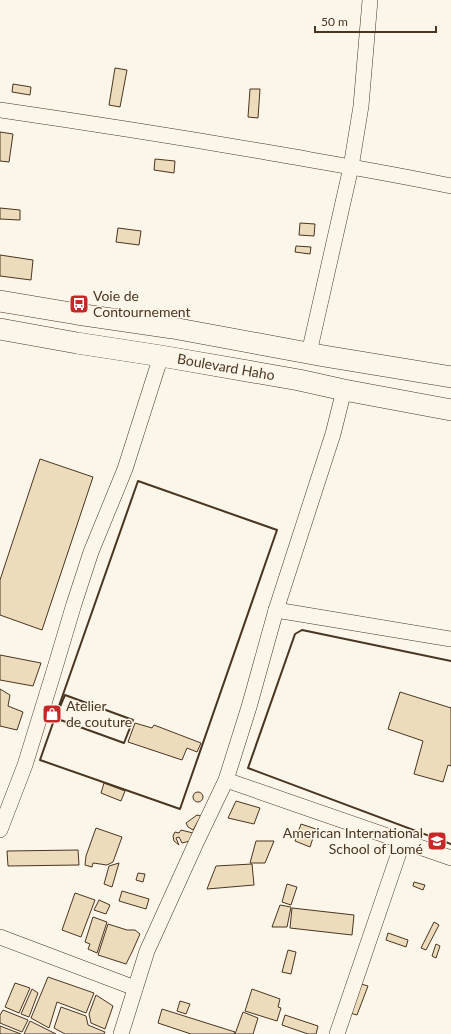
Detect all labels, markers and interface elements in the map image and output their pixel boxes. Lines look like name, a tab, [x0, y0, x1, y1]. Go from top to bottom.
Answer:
scale bar	[315, 8, 436, 34]
text: 50 m	[321, 14, 348, 29]
place label: Voie de Contournement	[93, 287, 191, 320]
bus stop icon: Voie de Contournement	[68, 293, 90, 315]
street label: Boulevard Haho	[176, 350, 276, 383]
place label: Atelier de couture	[66, 697, 132, 730]
shop icon: Atelier de couture	[41, 703, 63, 725]
place label: American International School of Lomé	[283, 824, 423, 857]
school or university icon: American International School of Lomé	[426, 830, 448, 852]

